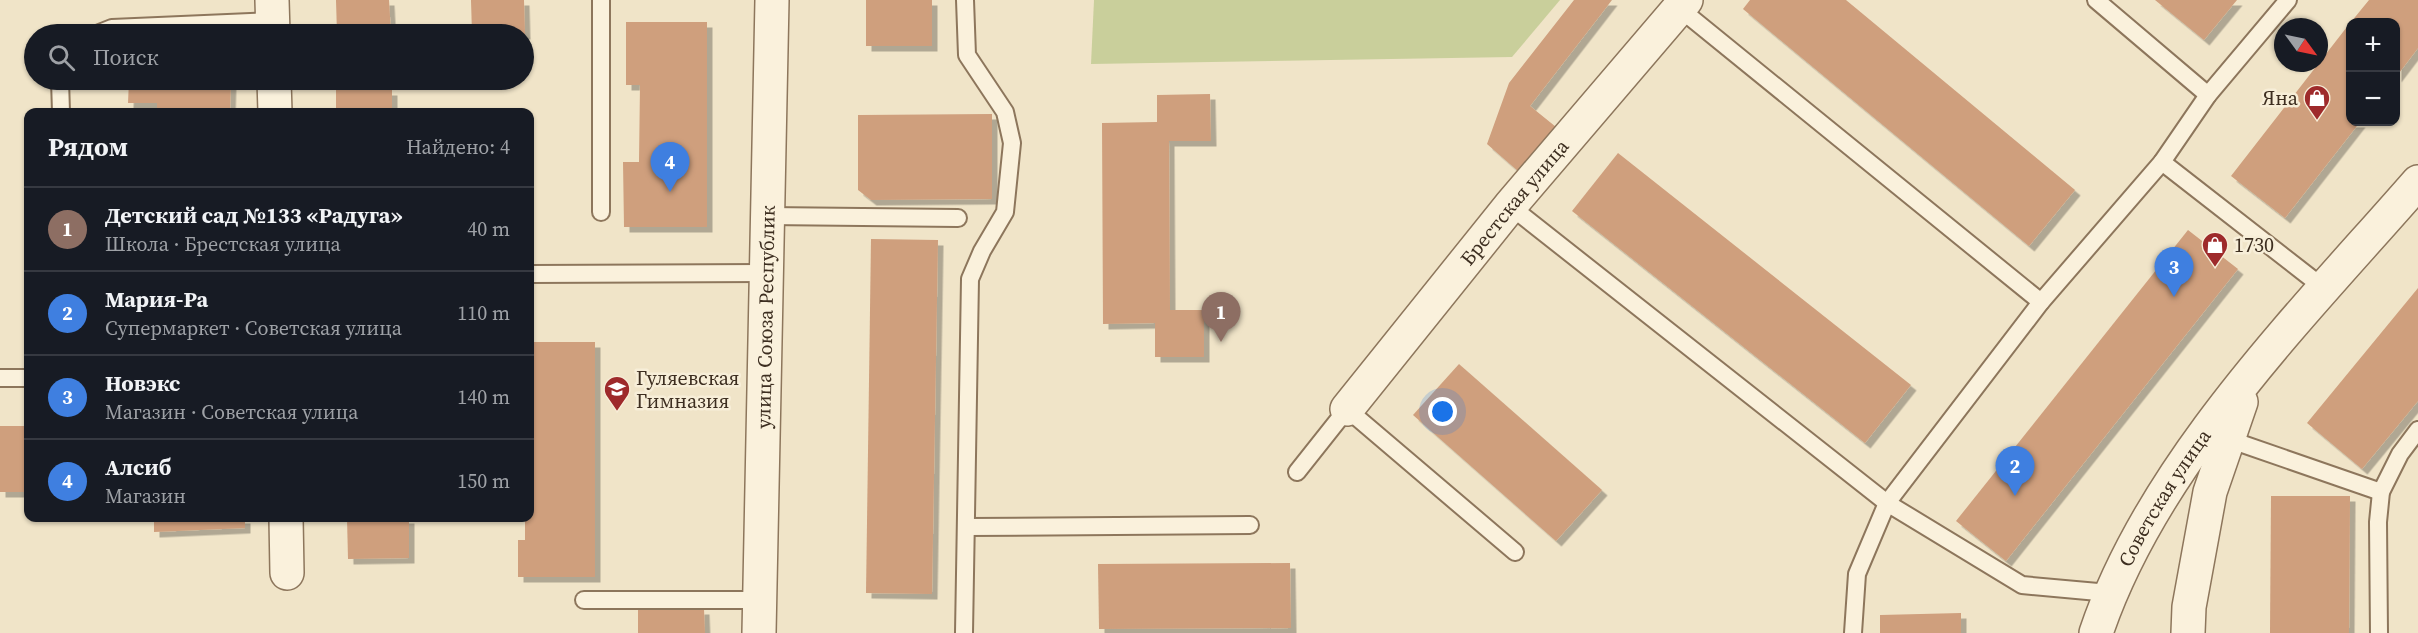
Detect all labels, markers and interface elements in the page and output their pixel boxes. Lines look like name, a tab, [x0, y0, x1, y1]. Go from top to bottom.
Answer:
north arrow	[2274, 18, 2328, 72]
map controls	[2346, 18, 2400, 126]
button: +	[2346, 18, 2400, 72]
search box	[24, 24, 534, 90]
icon: search	[45, 41, 78, 74]
text: Поиск	[93, 42, 159, 72]
button: −	[2346, 72, 2400, 126]
shop icon: Яна	[2302, 83, 2332, 121]
place label: Яна	[2262, 84, 2299, 112]
text: Рядом	[48, 129, 128, 165]
street label: Брестская улица	[1454, 132, 1576, 271]
text: Найдено: 4	[406, 133, 510, 161]
pin: 4	[650, 142, 690, 192]
text: Детский сад №133 «Радуга»	[105, 200, 403, 230]
street label: улица Союза Республик	[749, 205, 782, 429]
text: 1	[62, 215, 73, 243]
text: 40 m	[467, 215, 510, 243]
text: Школа · Брестская улица	[105, 230, 341, 258]
shop icon: 1730	[2200, 230, 2230, 268]
place label: 1730	[2234, 231, 2274, 259]
pin: 3	[2154, 248, 2194, 297]
text: Мария-Ра	[105, 284, 208, 314]
pin: 1	[1202, 292, 1240, 342]
text: 2	[62, 299, 73, 327]
text: 110 m	[457, 299, 510, 327]
text: Супермаркет · Советская улица	[105, 314, 402, 342]
place label: Гуляевская Гимназия	[636, 364, 739, 415]
text: Новэкс	[105, 368, 180, 398]
school or university icon: Гуляевская Гимназия	[602, 374, 632, 412]
text: 3	[62, 383, 73, 411]
text: 140 m	[457, 383, 510, 411]
your location	[1428, 397, 1457, 426]
text: Магазин · Советская улица	[105, 398, 358, 426]
street label: Советская улица	[2111, 423, 2218, 571]
pin: 2	[1996, 446, 2034, 496]
text: Алсиб	[105, 452, 171, 482]
text: 4	[62, 467, 73, 495]
text: 150 m	[457, 467, 510, 495]
text: Магазин	[105, 482, 186, 510]

